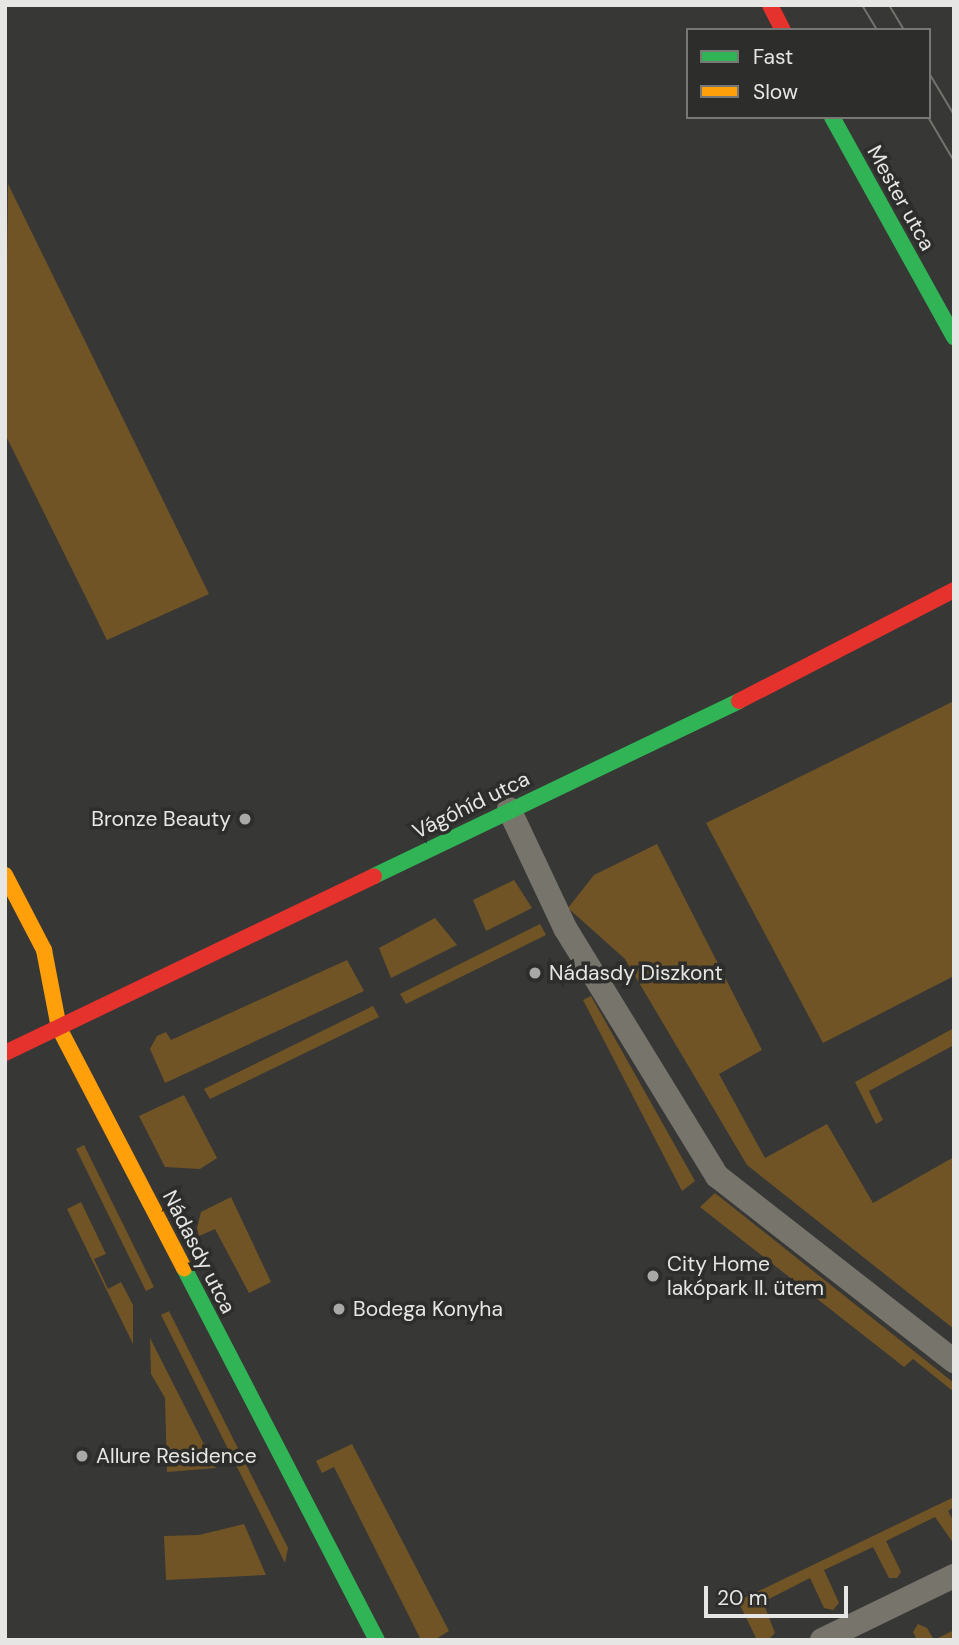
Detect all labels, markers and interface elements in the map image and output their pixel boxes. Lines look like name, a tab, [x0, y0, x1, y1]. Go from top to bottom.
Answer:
legend	[686, 28, 931, 119]
text: Fast	[753, 43, 793, 71]
text: Slow	[753, 78, 798, 106]
street label: Mester utca	[862, 141, 940, 255]
street label: Vágóhíd utca	[408, 766, 534, 844]
place label: Bronze Beauty	[91, 806, 231, 832]
marker: Bronze Beauty	[237, 811, 253, 827]
place label: Nádasdy Diszkont	[549, 960, 723, 986]
marker: Nádasdy Diszkont	[527, 965, 543, 981]
street label: Nádasdy utca	[157, 1186, 241, 1318]
place label: City Home lakópark II. ütem	[667, 1251, 824, 1301]
marker: City Home lakópark II. ütem	[645, 1268, 661, 1284]
place label: Bodega Konyha	[353, 1296, 503, 1322]
marker: Bodega Konyha	[331, 1301, 347, 1317]
place label: Allure Residence	[96, 1443, 257, 1469]
marker: Allure Residence	[74, 1448, 90, 1464]
scale bar	[707, 1572, 850, 1616]
text: 20 m	[717, 1584, 768, 1612]

